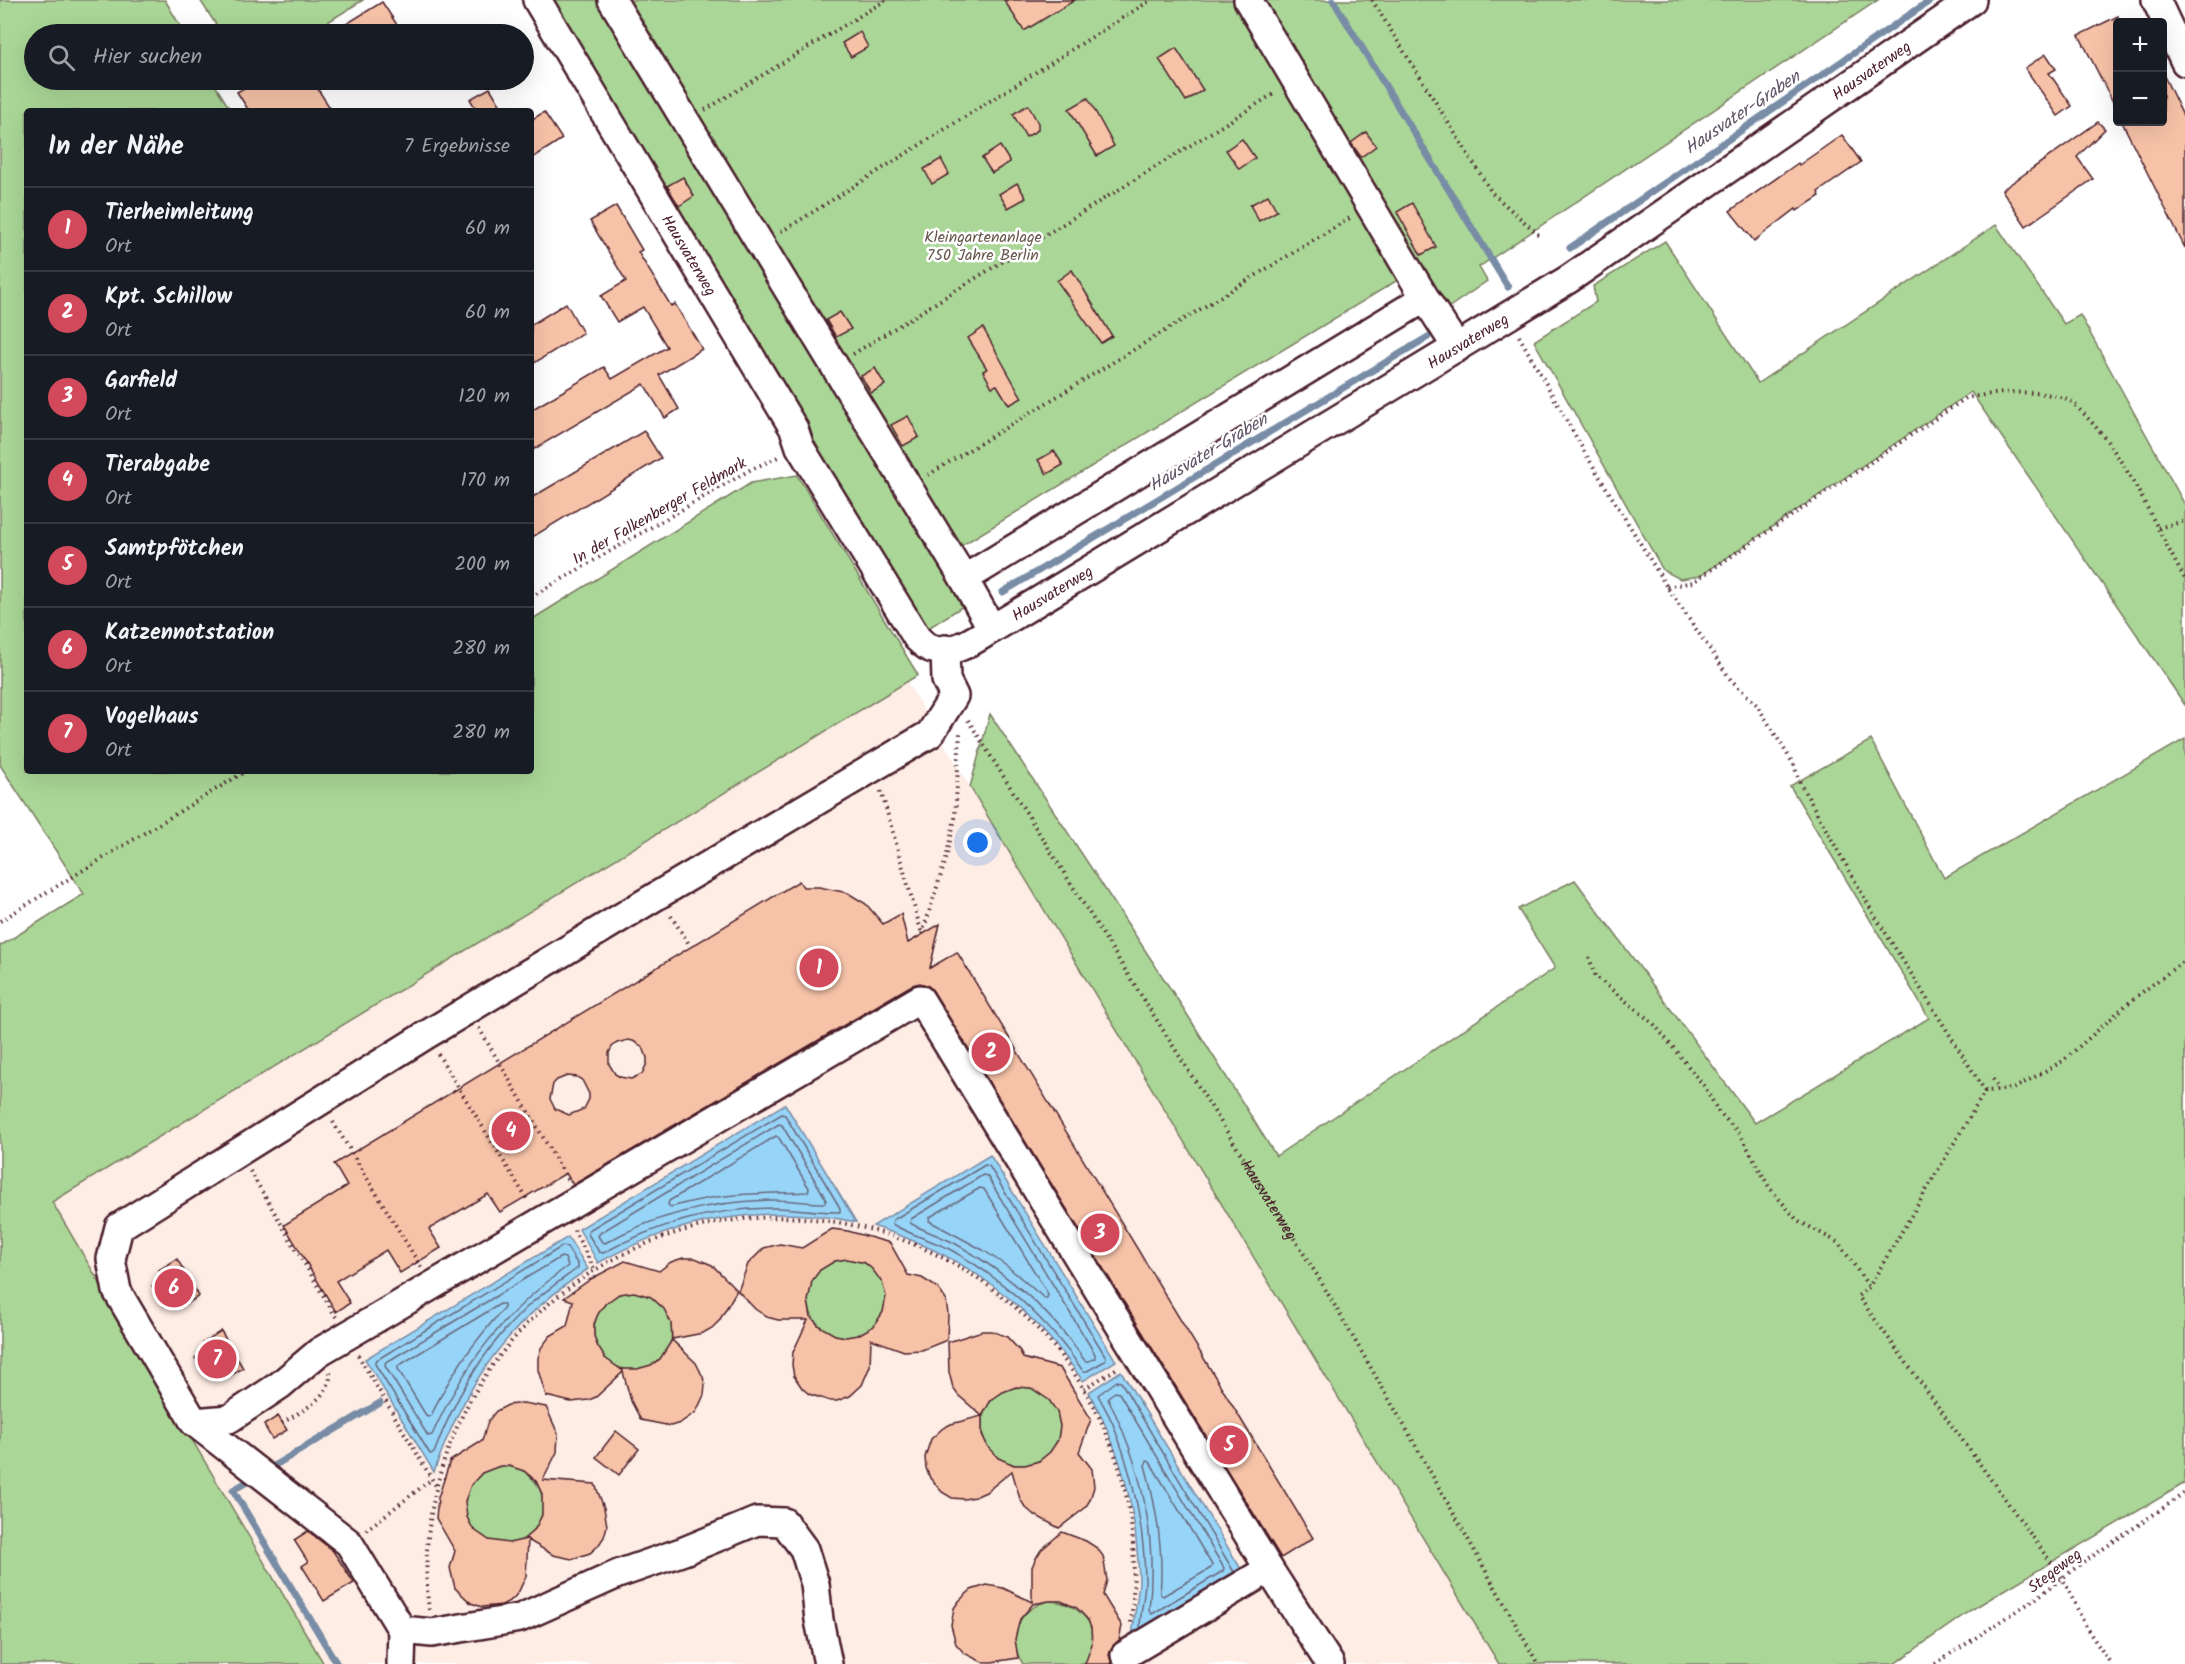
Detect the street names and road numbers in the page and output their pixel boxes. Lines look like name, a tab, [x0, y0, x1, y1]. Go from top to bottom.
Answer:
street label: Hausvaterweg	[1827, 35, 1917, 107]
street label: Hausvaterweg	[654, 210, 723, 301]
street label: Hausvaterweg	[1423, 307, 1514, 376]
street label: In der Falkenberger Feldmark	[568, 451, 752, 572]
street label: Hausvaterweg	[1007, 560, 1098, 628]
street label: Hausvaterweg	[1233, 1155, 1303, 1245]
street label: Stegeweg	[2023, 1542, 2087, 1600]

